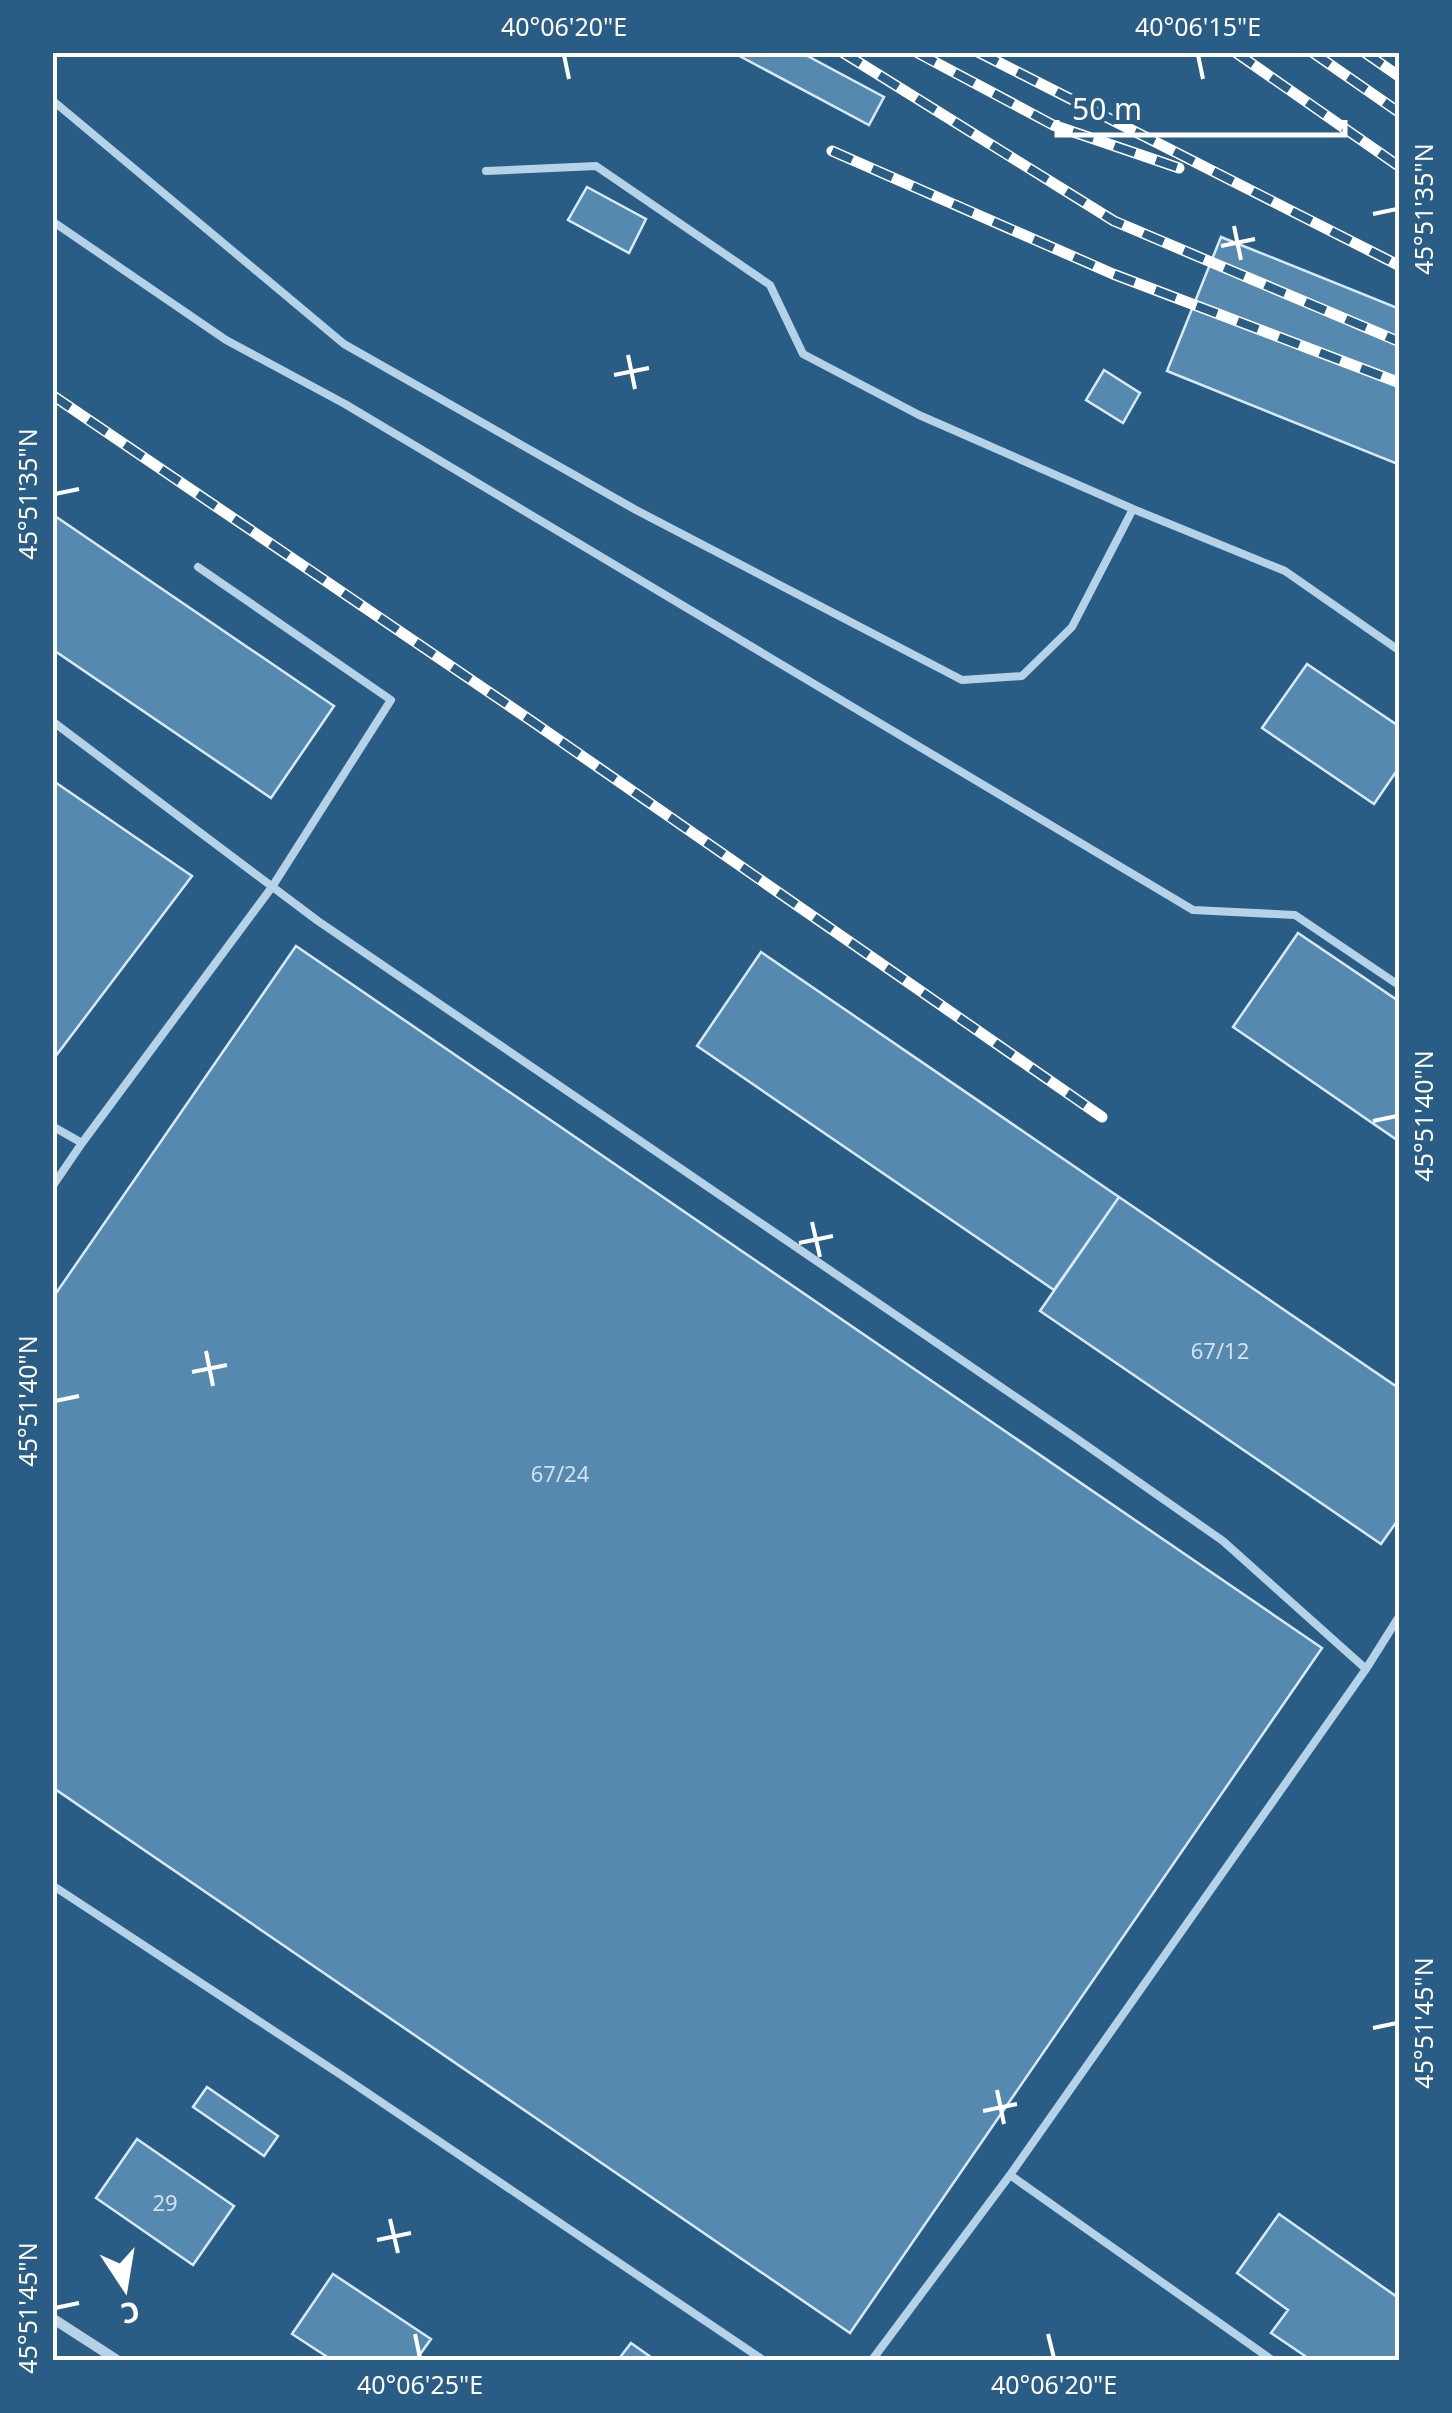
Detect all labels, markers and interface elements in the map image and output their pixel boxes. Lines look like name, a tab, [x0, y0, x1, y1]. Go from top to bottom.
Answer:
text: 40°06'20"E	[501, 9, 627, 43]
text: 40°06'15"E	[1135, 9, 1261, 43]
scale bar	[1057, 75, 1344, 137]
text: 50 m	[1072, 88, 1142, 129]
text: 45°51'35"N	[1406, 143, 1440, 275]
text: 45°51'35"N	[10, 428, 44, 560]
text: 45°51'40"N	[1406, 1050, 1440, 1182]
text: 45°51'40"N	[10, 1335, 44, 1467]
house number: 67/12	[1191, 1335, 1249, 1365]
house number: 67/24	[531, 1458, 590, 1488]
text: 45°51'45"N	[1406, 1957, 1440, 2089]
house number: 29	[152, 2187, 178, 2217]
north arrow	[75, 2238, 175, 2338]
text: 45°51'45"N	[10, 2242, 44, 2374]
text: С	[118, 2293, 143, 2334]
text: 40°06'25"E	[357, 2367, 483, 2401]
text: 40°06'20"E	[991, 2367, 1117, 2401]

